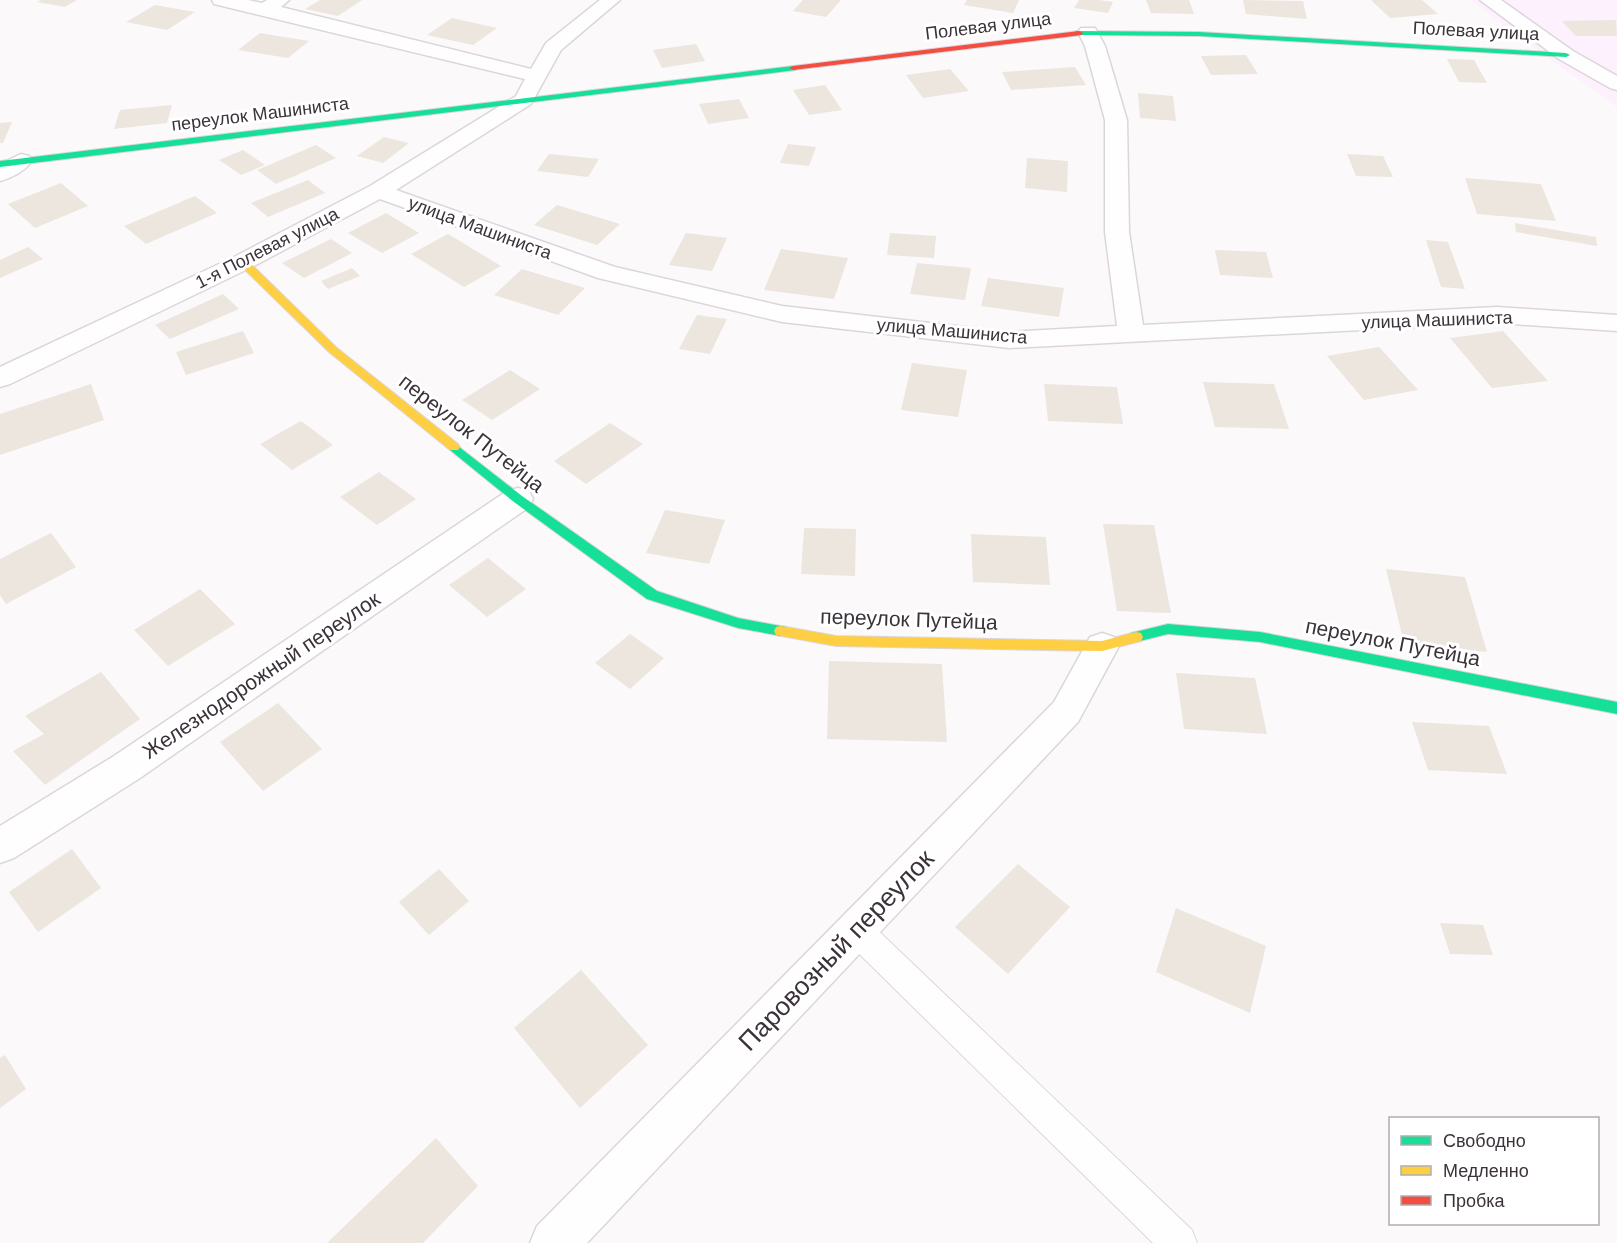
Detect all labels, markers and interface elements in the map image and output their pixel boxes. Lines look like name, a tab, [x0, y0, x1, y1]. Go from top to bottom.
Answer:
street label: Полевая улица	[924, 8, 1053, 44]
street label: Полевая улица	[1412, 18, 1541, 44]
street label: переулок Машиниста	[170, 93, 351, 135]
street label: улица Машиниста	[406, 193, 555, 264]
street label: 1-я Полевая улица	[192, 203, 343, 293]
street label: улица Машиниста	[1361, 307, 1514, 333]
street label: улица Машиниста	[876, 314, 1029, 348]
street label: переулок Путейца	[395, 369, 549, 497]
street label: Железнодорожный переулок	[138, 586, 385, 763]
street label: переулок Путейца	[820, 604, 998, 634]
street label: переулок Путейца	[1304, 614, 1483, 670]
street label: Паровозный переулок	[732, 843, 940, 1057]
legend	[1389, 1117, 1599, 1225]
text: Свободно	[1443, 1131, 1526, 1151]
text: Медленно	[1443, 1161, 1529, 1181]
text: Пробка	[1443, 1191, 1506, 1211]

